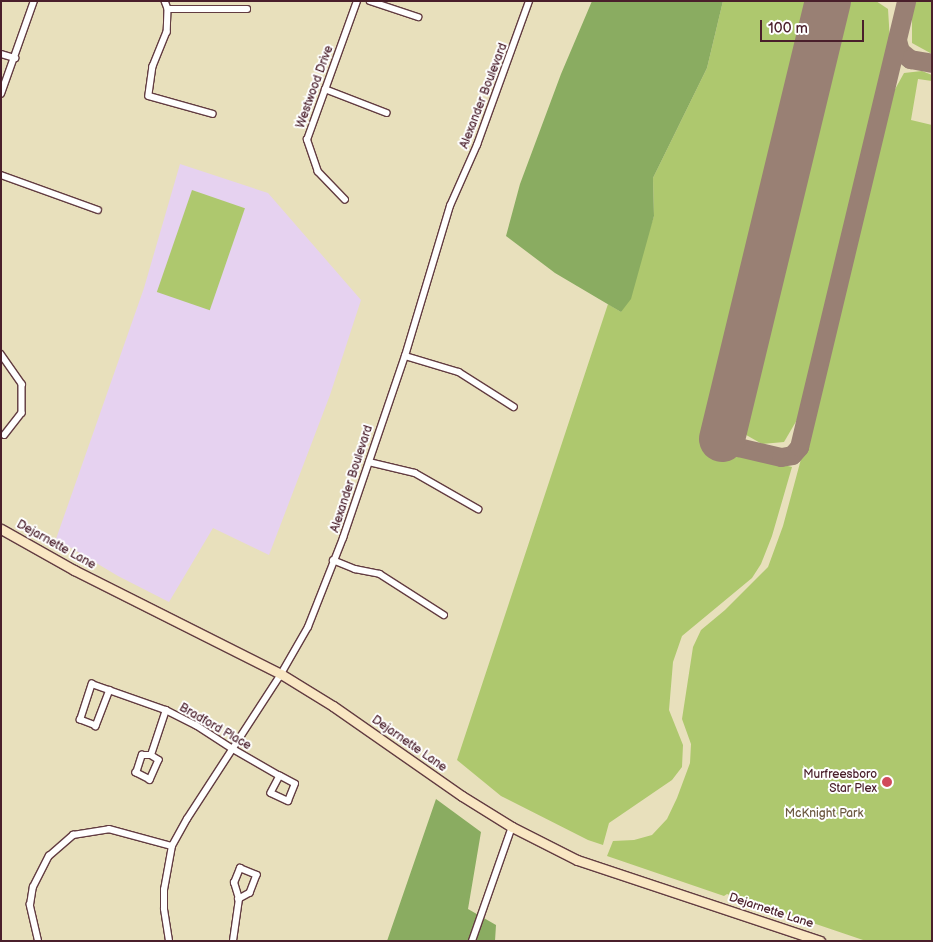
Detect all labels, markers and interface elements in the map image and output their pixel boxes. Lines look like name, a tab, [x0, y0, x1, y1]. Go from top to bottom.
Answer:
scale bar	[763, 10, 867, 42]
text: 100 m	[768, 19, 808, 38]
street label: Alexander Boulevard	[457, 41, 511, 151]
street label: Westwood Drive	[293, 44, 337, 130]
street label: Alexander Boulevard	[328, 424, 376, 534]
street label: Dejarnette Lane	[14, 517, 98, 573]
street label: Bradford Place	[176, 701, 254, 753]
street label: Dejarnette Lane	[369, 713, 449, 775]
place label: Murfreesboro Star Plex	[803, 768, 877, 796]
marker: Murfreesboro Star Plex	[881, 776, 893, 788]
park label: McKnight Park	[785, 807, 863, 821]
street label: Dejarnette Lane	[727, 891, 815, 931]

